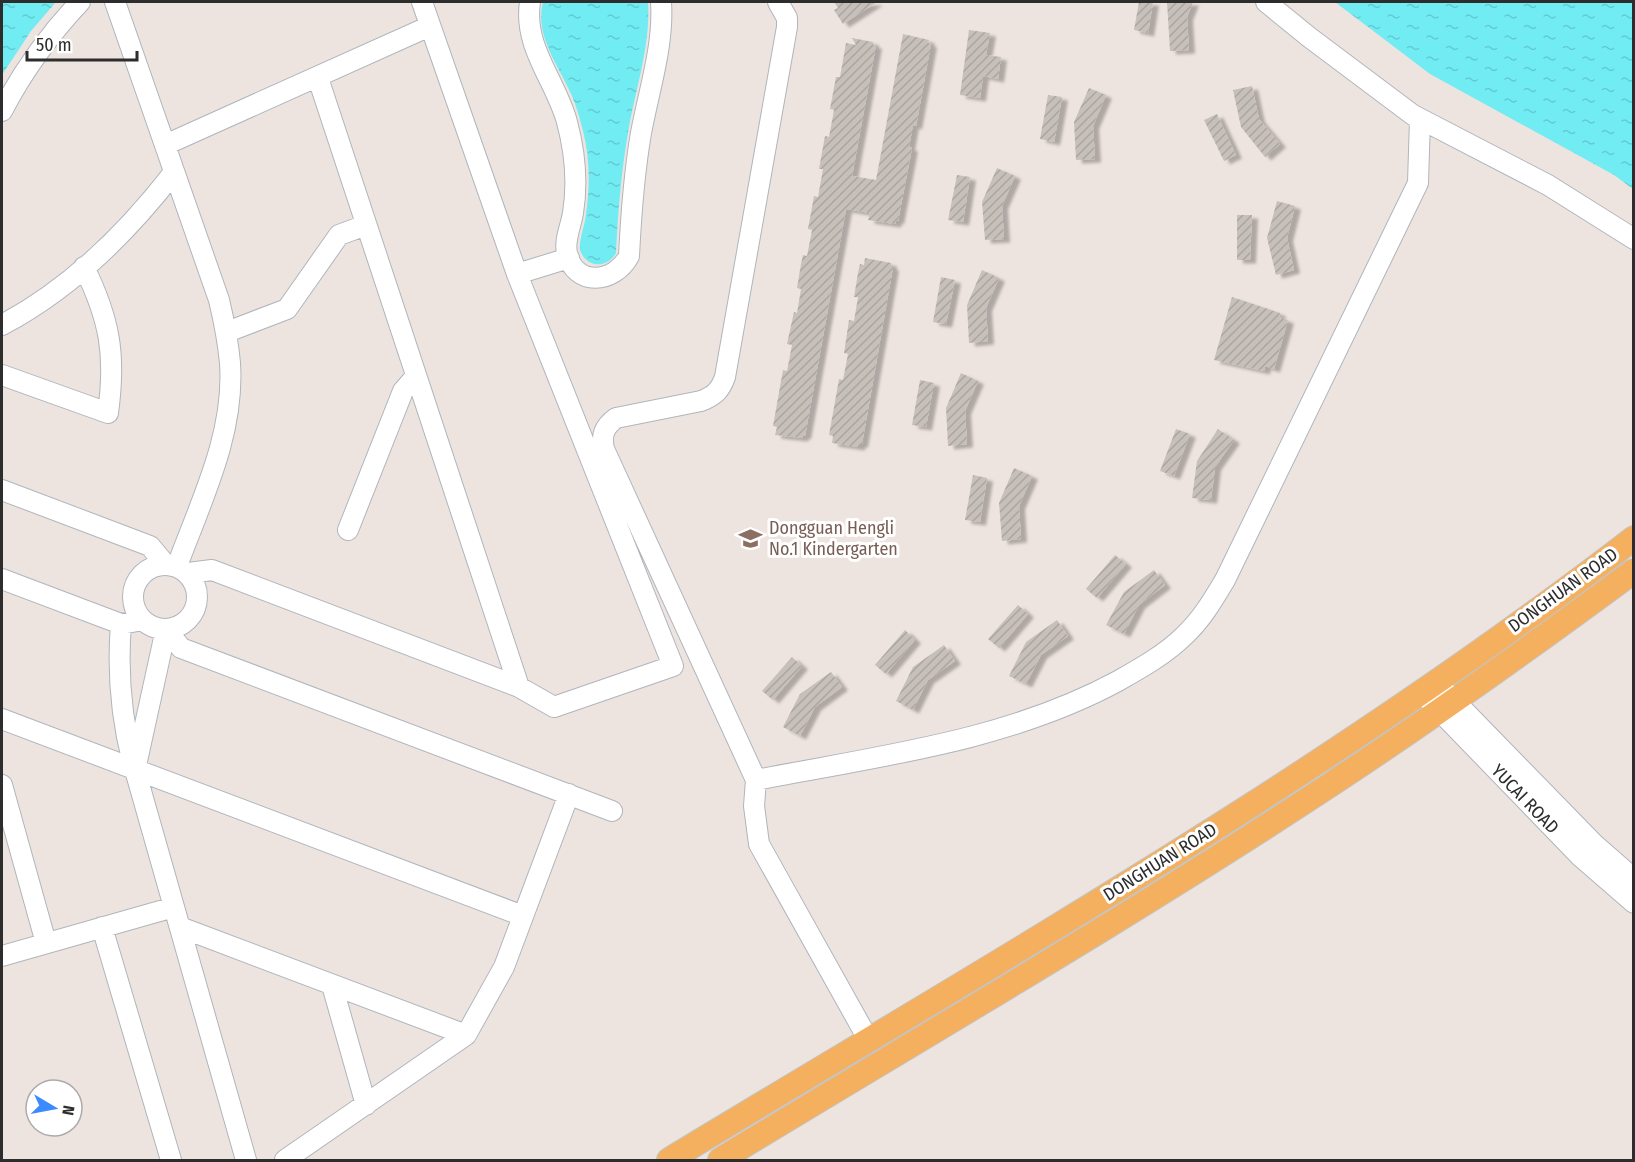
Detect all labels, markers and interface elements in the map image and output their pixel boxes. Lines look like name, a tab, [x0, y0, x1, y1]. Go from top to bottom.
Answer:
scale bar	[27, 24, 136, 62]
text: 50 m	[36, 34, 72, 56]
place label: Dongguan Hengli No.1 Kindergarten	[769, 517, 898, 560]
school or university icon: Dongguan Hengli No.1 Kindergarten	[738, 525, 764, 551]
street label: DONGHUAN ROAD	[1504, 543, 1622, 637]
street label: YUCAI ROAD	[1487, 760, 1563, 838]
street label: DONGHUAN ROAD	[1099, 818, 1221, 906]
north arrow	[24, 1078, 84, 1138]
text: N	[58, 1104, 78, 1117]

